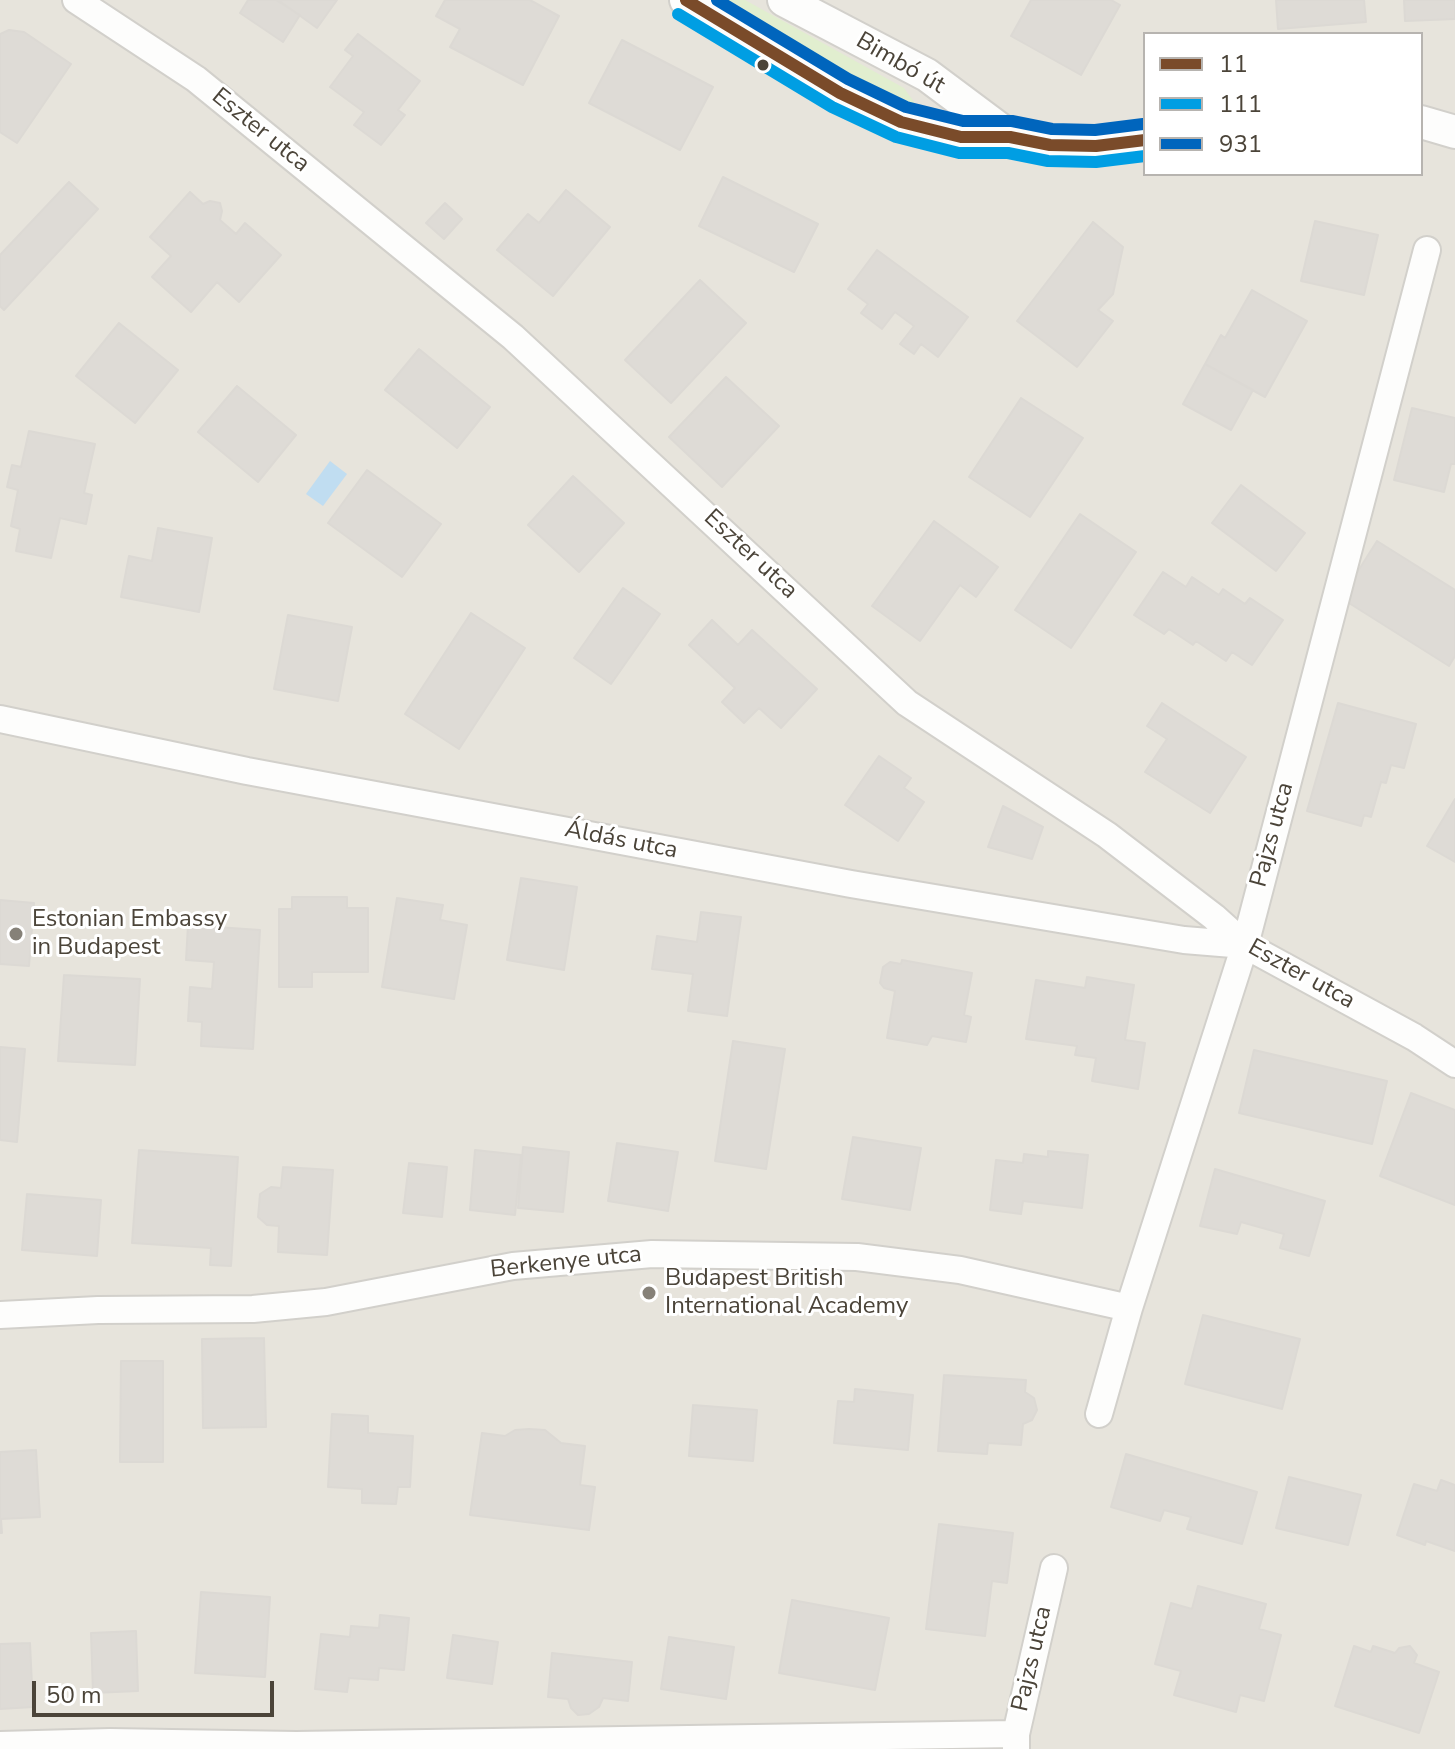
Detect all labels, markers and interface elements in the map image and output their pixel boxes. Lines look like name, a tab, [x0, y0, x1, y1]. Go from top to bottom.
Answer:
street label: Bimbó út	[850, 27, 950, 101]
legend	[1143, 32, 1423, 176]
text: 11	[1219, 48, 1248, 80]
unlabelled marker	[755, 57, 771, 73]
street label: Eszter utca	[205, 83, 315, 179]
text: 111	[1219, 88, 1262, 120]
text: 931	[1219, 128, 1262, 160]
street label: Eszter utca	[697, 504, 803, 606]
street label: Pajzs utca	[1245, 780, 1301, 890]
street label: Áldás utca	[562, 816, 680, 866]
place label: Estonian Embassy in Budapest	[32, 906, 227, 962]
marker: Estonian Embassy in Budapest	[7, 925, 25, 943]
street label: Eszter utca	[1243, 934, 1359, 1016]
street label: Berkenye utca	[489, 1241, 643, 1285]
place label: Budapest British International Academy	[665, 1265, 908, 1321]
marker: Budapest British International Academy	[640, 1284, 658, 1302]
street label: Pajzs utca	[1007, 1604, 1059, 1714]
scale bar	[36, 1665, 278, 1715]
text: 50 m	[46, 1679, 102, 1711]

